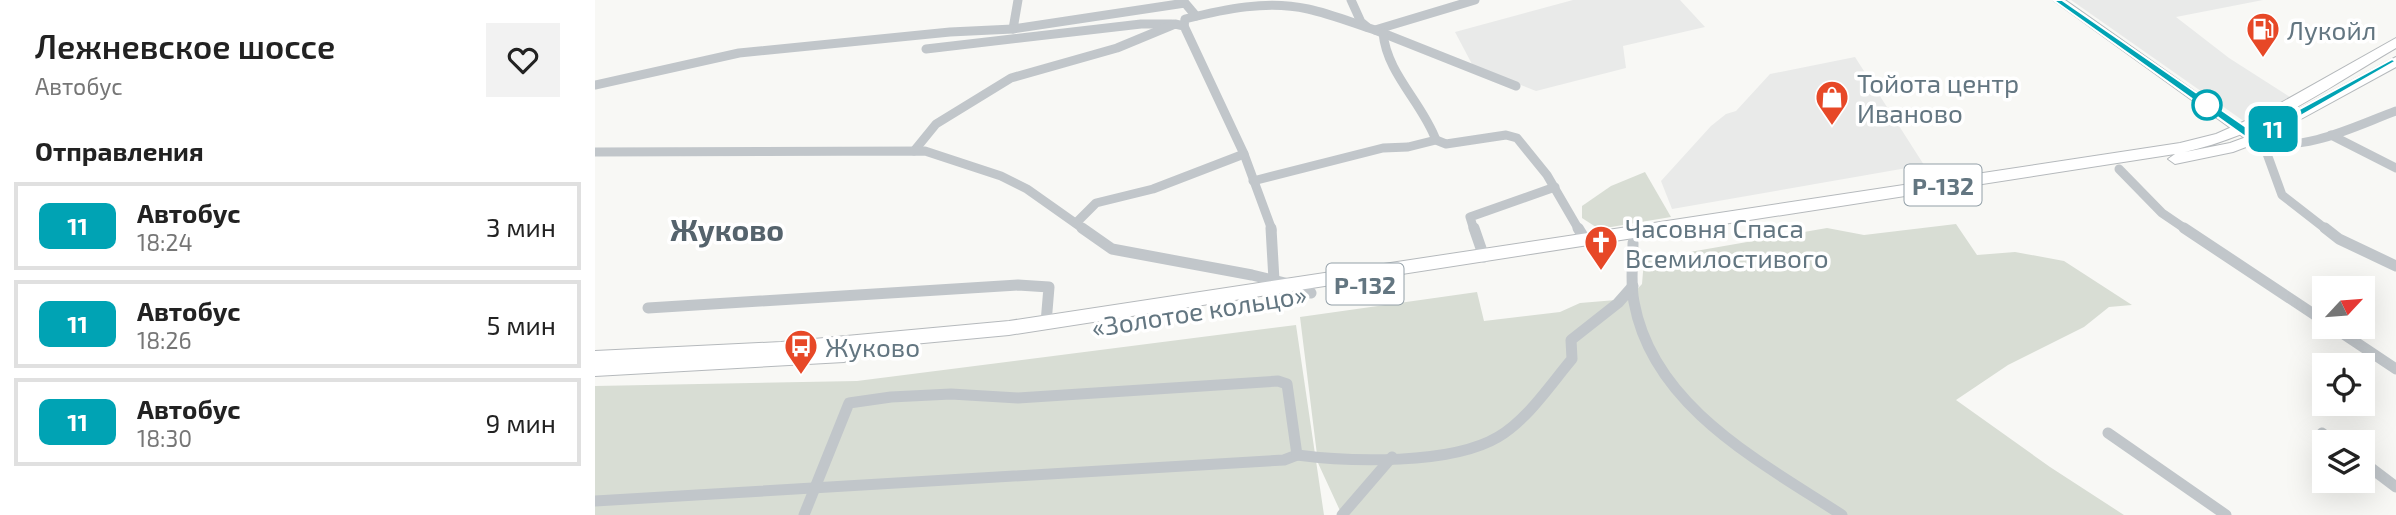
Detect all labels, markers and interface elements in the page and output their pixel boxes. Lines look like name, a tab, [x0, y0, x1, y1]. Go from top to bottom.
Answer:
fuel station icon: Лукойл	[2244, 10, 2282, 59]
place label: Лукойл	[2287, 14, 2376, 46]
button: heart	[486, 23, 560, 97]
text: Лежневское шоссе	[35, 26, 335, 66]
place label: Тойота центр Иваново	[1857, 67, 2019, 128]
text: Автобус	[35, 72, 123, 100]
shop icon: Тойота центр Иваново	[1813, 78, 1851, 127]
unlabelled marker	[2192, 90, 2222, 120]
line badge: 11	[2241, 106, 2305, 152]
text: 11	[2263, 114, 2283, 143]
text: Отправления	[35, 135, 204, 166]
road number: Р-132	[1905, 164, 1981, 205]
text: Автобус	[137, 197, 240, 228]
text: 11	[67, 211, 88, 240]
text: 3 мин	[486, 211, 556, 242]
district label: Жуково	[670, 211, 784, 248]
place label: Часовня Спаса Всемилостивого	[1625, 212, 1829, 273]
church icon: Часовня Спаса Всемилостивого	[1582, 223, 1620, 272]
text: 18:24	[137, 228, 193, 256]
road number: Р-132	[1327, 264, 1403, 304]
north arrow	[2312, 276, 2375, 340]
map controls	[2312, 276, 2375, 493]
street label: «Золотое кольцо»	[1089, 278, 1309, 342]
text: Автобус	[137, 295, 240, 326]
text: 11	[67, 309, 88, 338]
text: 5 мин	[486, 309, 556, 340]
text: 18:26	[137, 326, 192, 354]
bus stop icon: Жуково	[782, 327, 820, 376]
place label: Жуково	[825, 331, 920, 363]
button: locate	[2312, 353, 2375, 416]
text: Автобус	[137, 393, 240, 424]
text: 11	[67, 407, 88, 436]
text: 9 мин	[485, 407, 556, 438]
text: 18:30	[137, 424, 192, 452]
button: layers	[2312, 430, 2375, 493]

